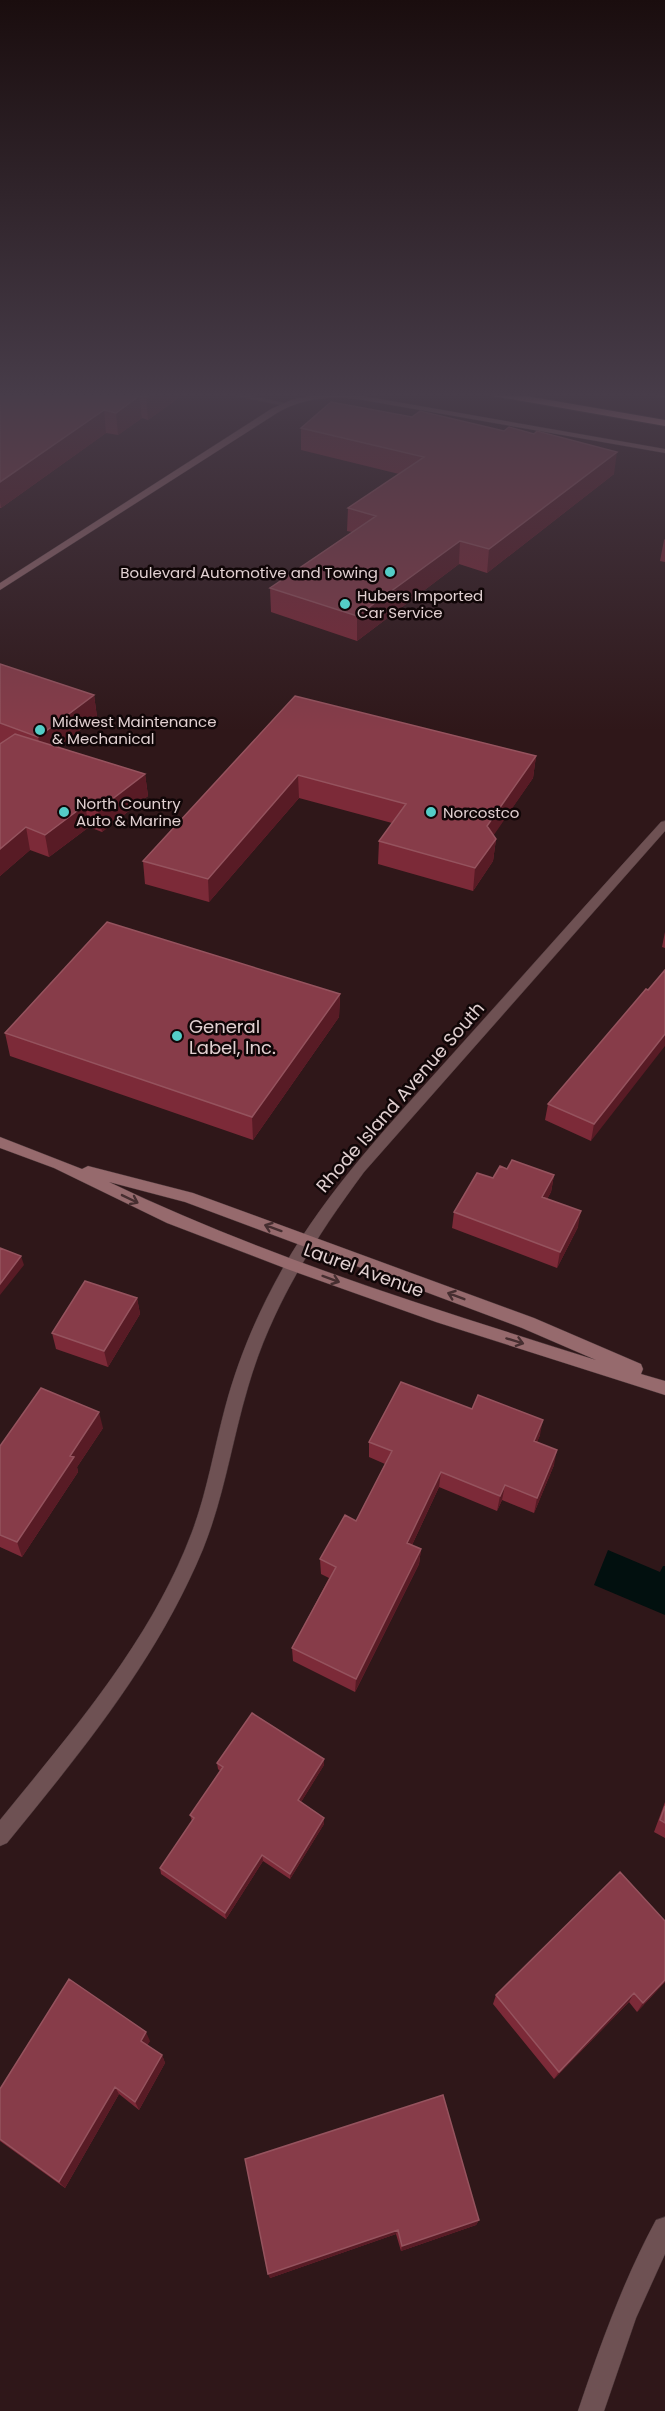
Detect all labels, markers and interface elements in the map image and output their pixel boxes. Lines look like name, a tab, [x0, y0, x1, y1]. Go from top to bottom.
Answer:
place label: Boulevard Automotive and Towing	[120, 562, 378, 583]
marker: Boulevard Automotive and Towing	[383, 565, 397, 579]
place label: Hubers Imported Car Service	[357, 585, 483, 623]
marker: Hubers Imported Car Service	[338, 597, 352, 611]
place label: Midwest Maintenance & Mechanical	[52, 711, 217, 749]
marker: Midwest Maintenance & Mechanical	[33, 723, 47, 737]
place label: North Country Auto & Marine	[76, 793, 181, 831]
place label: Norcostco	[443, 802, 519, 823]
marker: North Country Auto & Marine	[57, 805, 71, 819]
marker: Norcostco	[424, 805, 438, 819]
street label: Rhode Island Avenue South	[310, 996, 490, 1198]
place label: General Label, Inc.	[189, 1014, 276, 1060]
marker: General Label, Inc.	[170, 1029, 184, 1043]
one-way arrow	[121, 1193, 139, 1205]
one-way arrow	[264, 1222, 283, 1233]
street label: Laurel Avenue	[300, 1237, 428, 1303]
one-way arrow	[321, 1274, 340, 1285]
one-way arrow	[447, 1290, 466, 1301]
one-way arrow	[505, 1336, 524, 1347]

